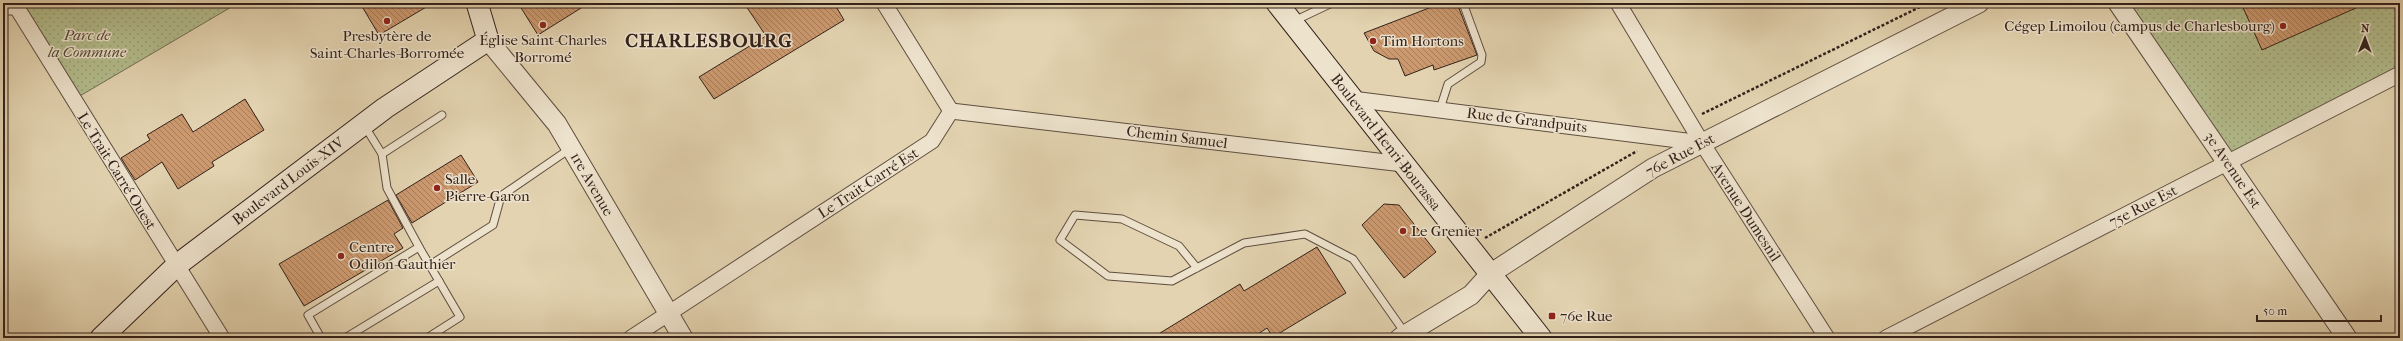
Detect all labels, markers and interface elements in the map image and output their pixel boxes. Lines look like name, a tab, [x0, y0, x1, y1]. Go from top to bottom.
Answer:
marker: Presbytère de Saint-Charles-Borromée	[382, 16, 392, 26]
place label: Cégep Limoilou (campus de Charlesbourg)	[2004, 17, 2275, 35]
north arrow	[2345, 18, 2385, 58]
marker: Église Saint-Charles Borromé	[538, 20, 548, 30]
marker: Cégep Limoilou (campus de Charlesbourg)	[2278, 21, 2288, 31]
text: N	[2361, 22, 2370, 35]
park label: Parc de la Commune	[47, 26, 127, 61]
place label: Presbytère de Saint-Charles-Borromée	[310, 27, 465, 62]
district label: CHARLESBOURG	[625, 30, 793, 52]
place label: Église Saint-Charles Borromé	[479, 31, 607, 66]
place label: Tim Hortons	[1381, 32, 1464, 50]
marker: Tim Hortons	[1368, 36, 1378, 46]
street label: Boulevard Henri-Bourassa	[1327, 70, 1446, 215]
street label: Rue de Grandpuits	[1466, 104, 1589, 136]
street label: Le Trait-Carré Ouest	[74, 109, 161, 233]
street label: Chemin Samuel	[1125, 122, 1229, 152]
street label: 3e Avenue Est	[2201, 128, 2266, 212]
street label: 76e Rue Est	[1642, 129, 1718, 181]
street label: Boulevard Louis-XIV	[229, 132, 348, 229]
street label: Le Trait-Carré Est	[814, 143, 922, 222]
street label: 1re Avenue	[567, 149, 618, 220]
street label: Avenue Dumesnil	[1707, 158, 1785, 265]
place label: Salle Pierre-Garon	[445, 170, 530, 205]
street label: 75e Rue Est	[2106, 181, 2181, 231]
marker: Salle Pierre-Garon	[432, 183, 442, 193]
place label: Le Grenier	[1411, 222, 1483, 240]
marker: Le Grenier	[1398, 226, 1408, 236]
place label: Centre Odilon-Gauthier	[349, 238, 456, 273]
marker: Centre Odilon-Gauthier	[336, 251, 346, 261]
scale bar	[2257, 297, 2381, 323]
text: 50 m	[2263, 304, 2287, 318]
place label: 76e Rue	[1560, 307, 1613, 325]
marker: 76e Rue	[1547, 311, 1557, 321]

